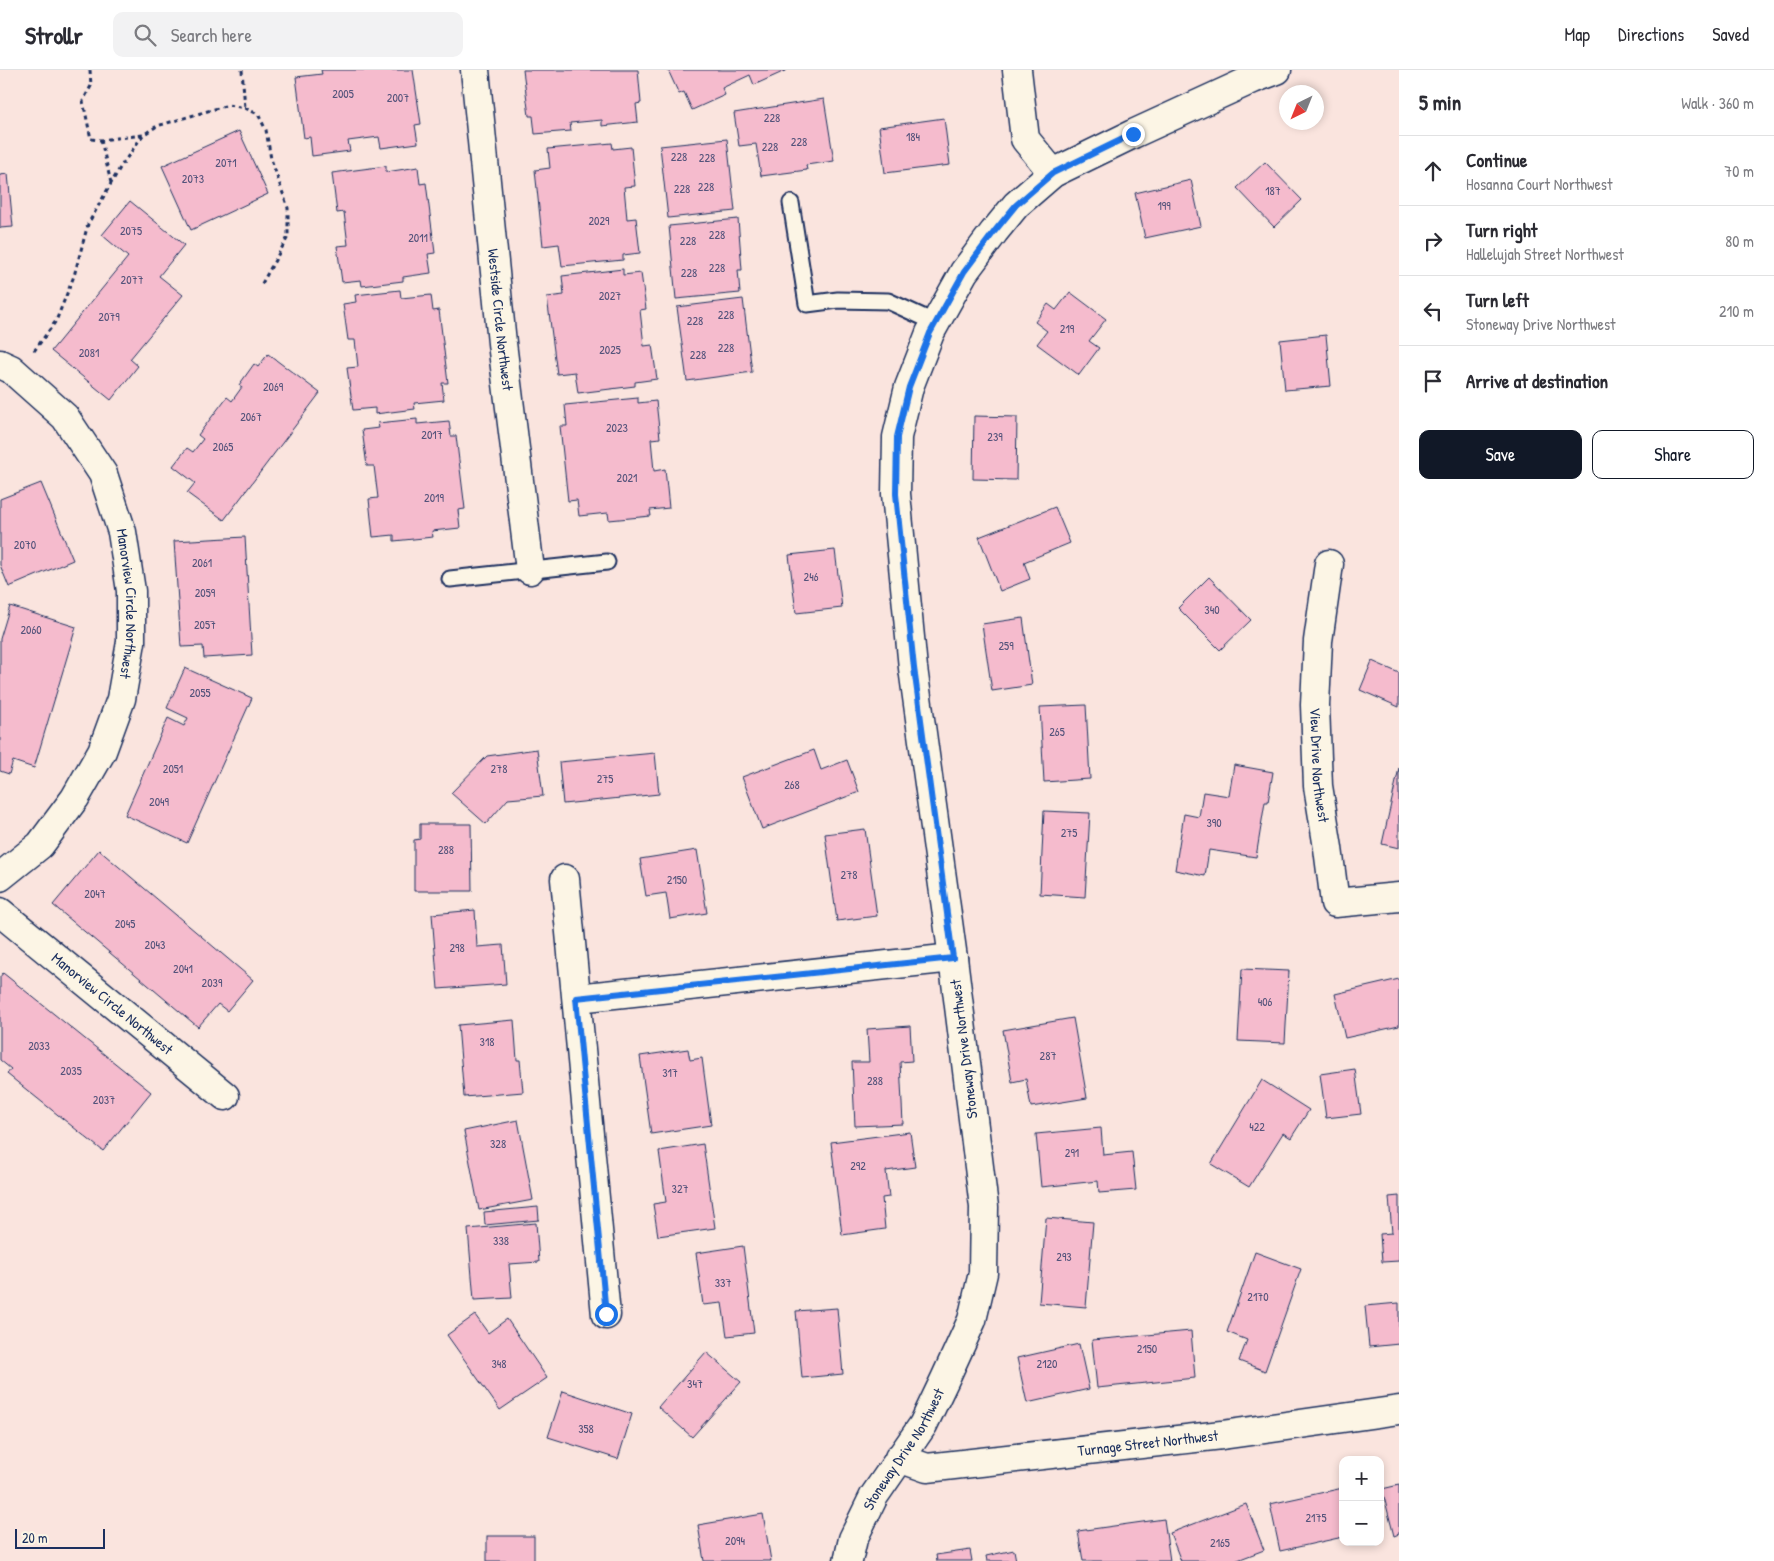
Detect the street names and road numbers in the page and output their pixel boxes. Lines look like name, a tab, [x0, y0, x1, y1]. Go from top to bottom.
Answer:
street label: Westside Circle Northwest	[483, 248, 519, 393]
street label: Manorview Circle Northwest	[112, 527, 142, 681]
street label: View Drive Northwest	[1305, 707, 1335, 825]
street label: Manorview Circle Northwest	[47, 947, 178, 1060]
street label: Stoneway Drive Northwest	[944, 977, 982, 1120]
street label: Stoneway Drive Northwest	[858, 1384, 949, 1514]
street label: Turnage Street Northwest	[1076, 1424, 1220, 1461]

